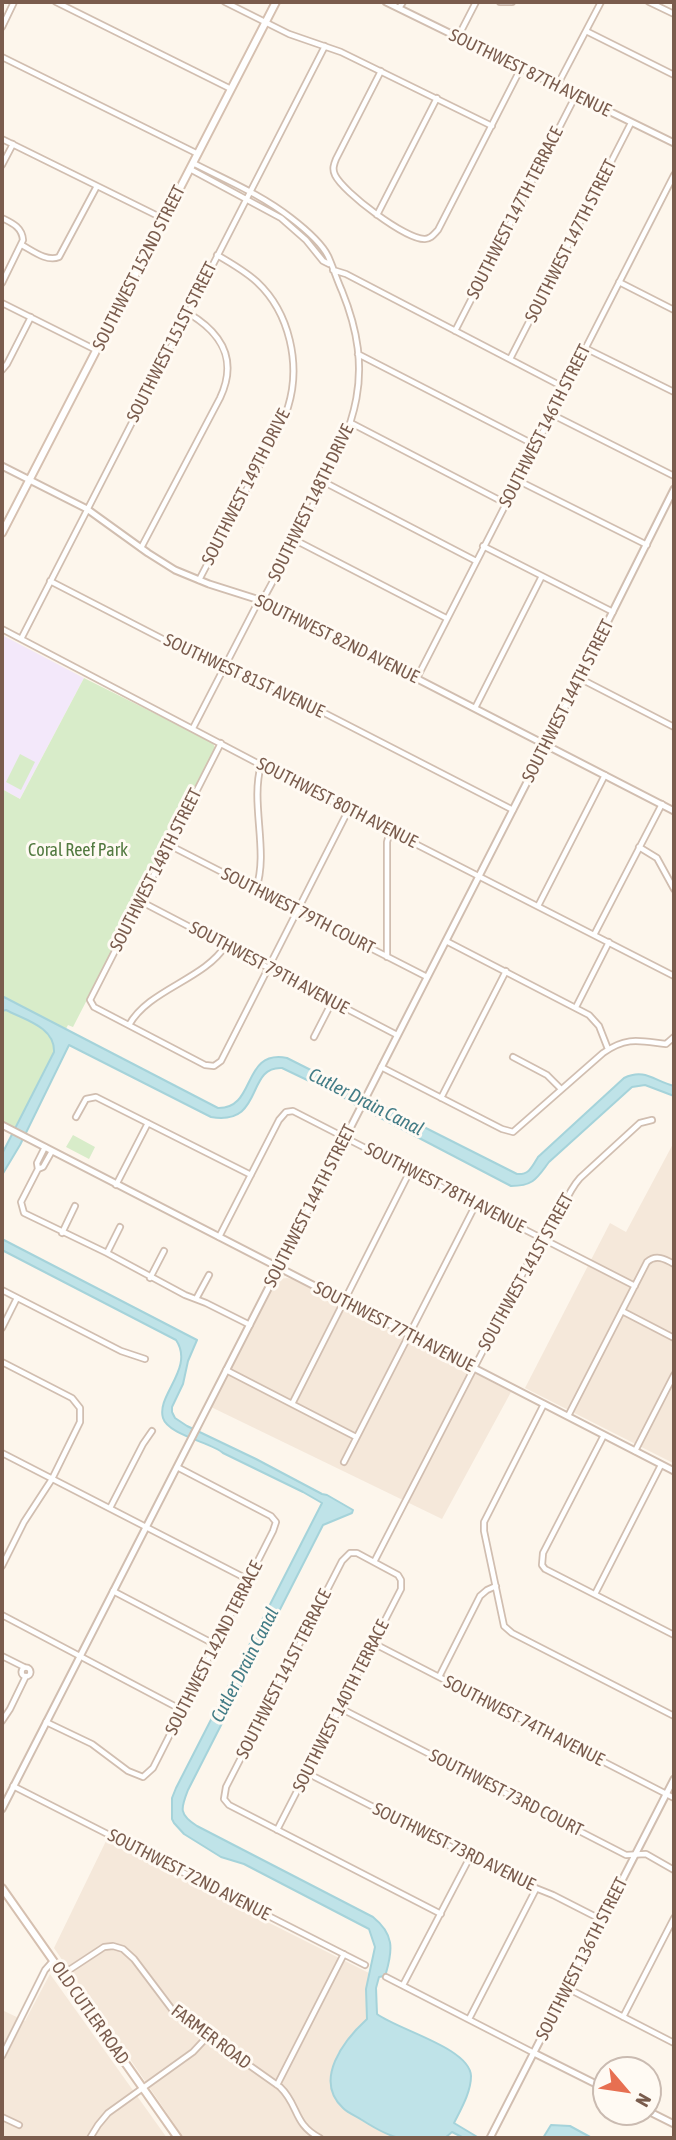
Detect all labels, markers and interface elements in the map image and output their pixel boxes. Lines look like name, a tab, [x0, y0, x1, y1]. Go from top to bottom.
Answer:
street label: SOUTHWEST 87TH AVENUE	[446, 24, 614, 122]
street label: SOUTHWEST 147TH TERRACE	[462, 123, 568, 303]
street label: SOUTHWEST 147TH STREET	[521, 156, 621, 326]
street label: SOUTHWEST 152ND STREET	[88, 182, 190, 354]
street label: SOUTHWEST 151ST STREET	[122, 258, 222, 426]
street label: SOUTHWEST 146TH STREET	[495, 341, 595, 511]
street label: SOUTHWEST 149TH DRIVE	[197, 405, 295, 569]
street label: SOUTHWEST 148TH DRIVE	[264, 421, 358, 585]
street label: SOUTHWEST 82ND AVENUE	[252, 590, 422, 688]
street label: SOUTHWEST 144TH STREET	[518, 616, 618, 786]
street label: SOUTHWEST 81ST AVENUE	[160, 629, 328, 723]
street label: SOUTHWEST 80TH AVENUE	[253, 753, 421, 853]
street label: SOUTHWEST 148TH STREET	[106, 785, 206, 955]
park label: Coral Reef Park	[28, 839, 128, 861]
street label: SOUTHWEST 79TH COURT	[218, 863, 378, 959]
street label: SOUTHWEST 79TH AVENUE	[186, 917, 352, 1019]
water label: Cutler Drain Canal	[305, 1063, 427, 1141]
street label: SOUTHWEST 144TH STREET	[260, 1121, 360, 1291]
street label: SOUTHWEST 78TH AVENUE	[361, 1138, 529, 1238]
street label: SOUTHWEST 141ST STREET	[474, 1189, 578, 1355]
street label: SOUTHWEST 77TH AVENUE	[310, 1277, 478, 1377]
street label: SOUTHWEST 142ND TERRACE	[161, 1557, 267, 1739]
street label: SOUTHWEST 141ST TERRACE	[232, 1586, 336, 1762]
water label: Cutler Drain Canal	[206, 1604, 284, 1726]
street label: SOUTHWEST 140TH TERRACE	[288, 1616, 394, 1796]
street label: SOUTHWEST 74TH AVENUE	[440, 1671, 608, 1771]
street label: SOUTHWEST 73RD COURT	[425, 1745, 587, 1841]
street label: SOUTHWEST 73RD AVENUE	[369, 1798, 539, 1896]
street label: SOUTHWEST 72ND AVENUE	[104, 1825, 274, 1925]
street label: SOUTHWEST 136TH STREET	[532, 1874, 632, 2044]
street label: OLD CUTLER ROAD	[46, 1957, 134, 2069]
street label: FARMER ROAD	[167, 2000, 255, 2074]
north arrow	[592, 2056, 662, 2126]
text: N	[631, 2090, 656, 2110]

